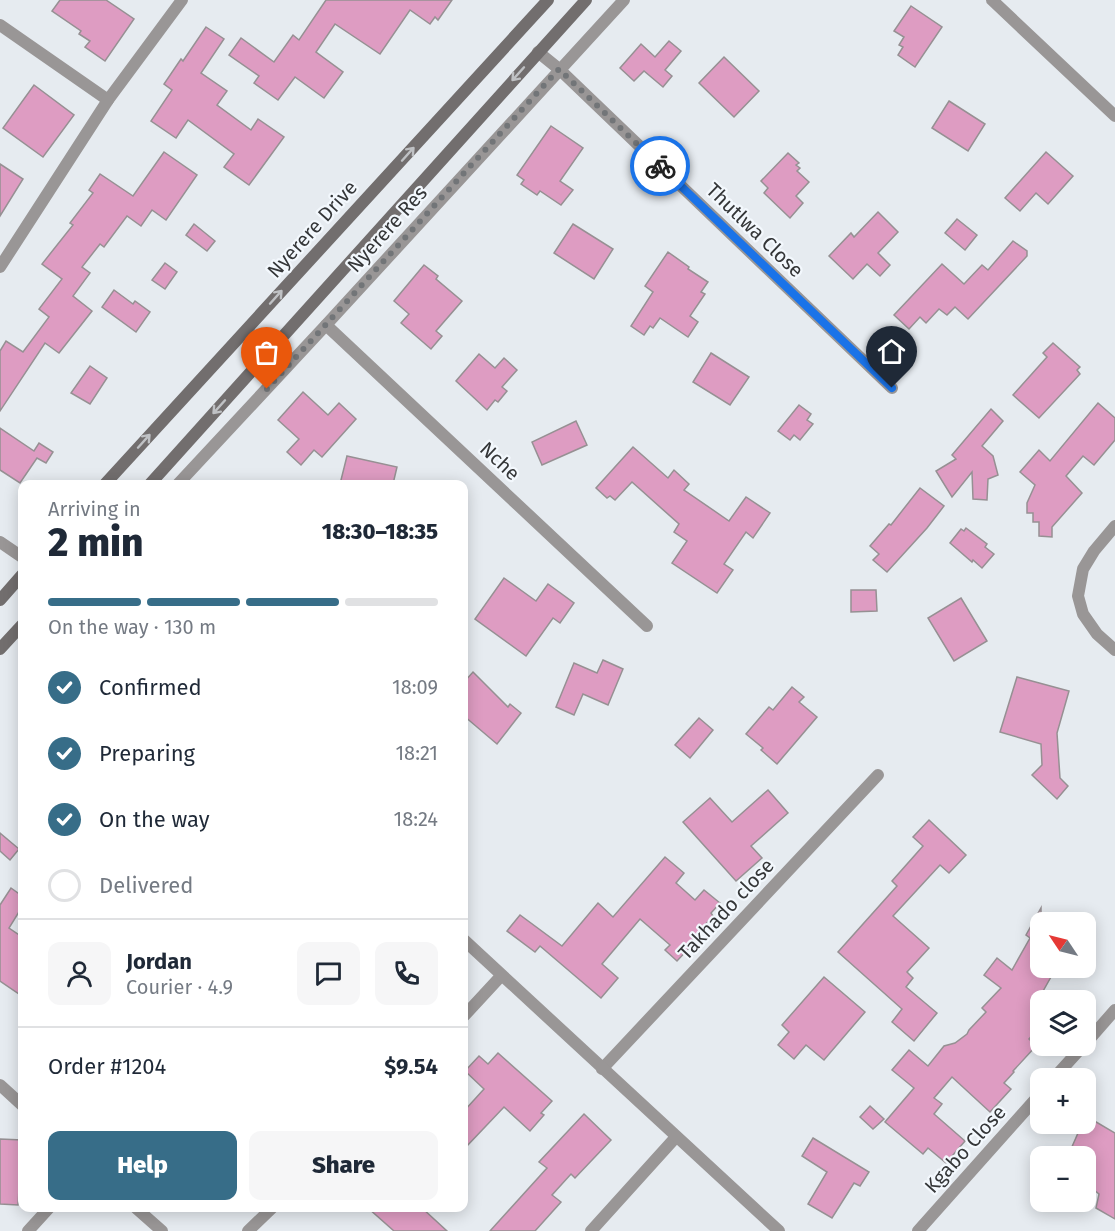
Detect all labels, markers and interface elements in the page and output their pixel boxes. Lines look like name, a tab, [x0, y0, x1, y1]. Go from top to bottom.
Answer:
one-way arrow	[511, 66, 525, 81]
courier	[630, 136, 690, 196]
one-way arrow	[401, 146, 415, 161]
icon: bike	[644, 150, 677, 183]
street label: Nyerere Drive	[262, 175, 362, 283]
street label: Thutlwa Close	[702, 178, 808, 282]
street label: Nyerere Res	[342, 181, 432, 277]
one-way arrow	[269, 290, 283, 305]
pin	[866, 326, 917, 388]
pin	[241, 327, 292, 389]
icon: home	[875, 335, 908, 368]
icon: bag	[250, 336, 283, 369]
one-way arrow	[212, 399, 226, 414]
one-way arrow	[137, 434, 152, 449]
street label: Nche	[475, 437, 525, 485]
text: Arriving in	[48, 497, 141, 521]
text: 18:30–18:35	[322, 518, 438, 545]
text: 2 min	[48, 520, 144, 566]
text: On the way · 130 m	[48, 615, 216, 639]
icon: check	[48, 671, 81, 704]
text: Confirmed	[99, 674, 202, 701]
text: 18:09	[392, 675, 438, 699]
icon: check	[48, 737, 81, 770]
text: Preparing	[99, 740, 195, 767]
text: 18:21	[395, 741, 438, 765]
icon: check	[48, 803, 81, 836]
text: On the way	[99, 806, 210, 833]
text: 18:24	[394, 807, 438, 831]
street label: Takhado close	[673, 854, 779, 964]
text: Delivered	[99, 872, 194, 899]
north arrow	[1030, 912, 1096, 978]
map controls	[1030, 912, 1096, 1212]
button: person	[48, 942, 111, 1005]
button: chat	[297, 942, 360, 1005]
button: phone	[375, 942, 438, 1005]
text: Jordan	[126, 948, 192, 975]
text: Courier · 4.9	[126, 975, 233, 999]
button: layers	[1030, 990, 1096, 1056]
text: Order #1204	[48, 1053, 166, 1080]
text: $9.54	[384, 1053, 438, 1080]
button: +	[1030, 1068, 1096, 1134]
street label: Kgabo Close	[919, 1100, 1011, 1198]
button: Help	[48, 1131, 237, 1200]
button: Share	[249, 1131, 438, 1200]
button: −	[1030, 1146, 1096, 1212]

